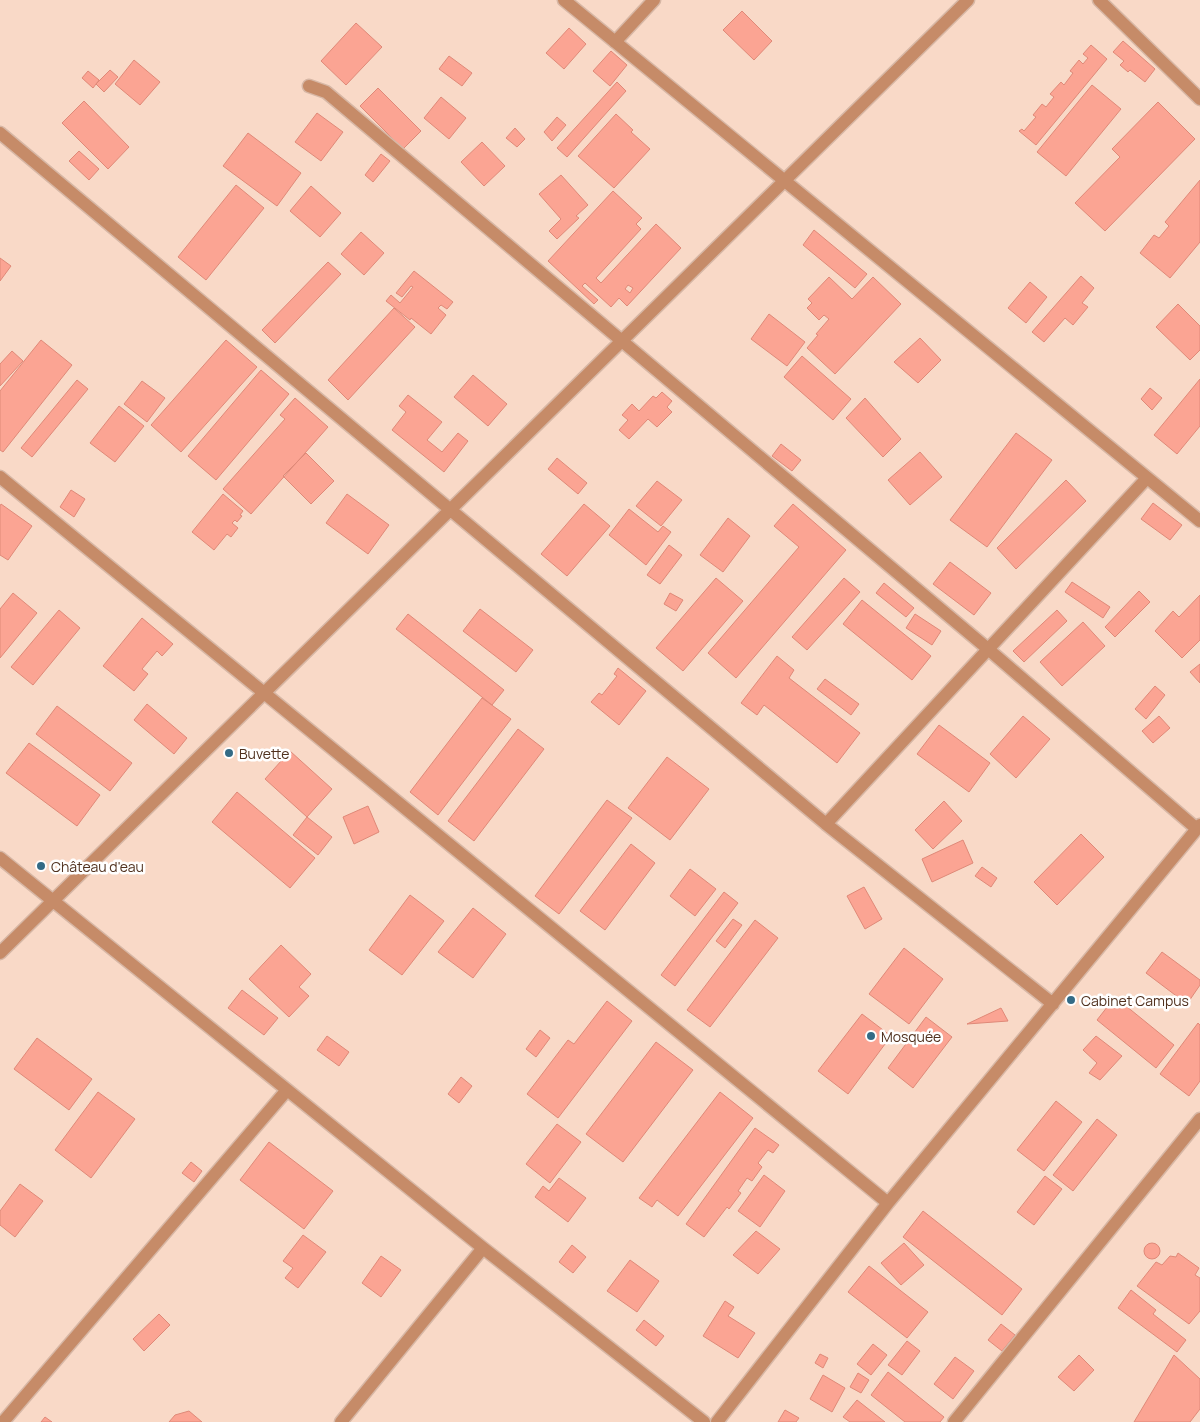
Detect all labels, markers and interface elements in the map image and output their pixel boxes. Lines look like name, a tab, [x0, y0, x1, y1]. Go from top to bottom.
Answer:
place label: Buvette	[239, 744, 289, 763]
marker: Buvette	[223, 747, 235, 759]
place label: Château d'eau	[51, 857, 144, 876]
marker: Château d'eau	[35, 860, 47, 872]
place label: Cabinet Campus	[1081, 991, 1189, 1010]
marker: Cabinet Campus	[1065, 994, 1077, 1006]
place label: Mosquée	[881, 1027, 941, 1046]
marker: Mosquée	[865, 1030, 877, 1042]

